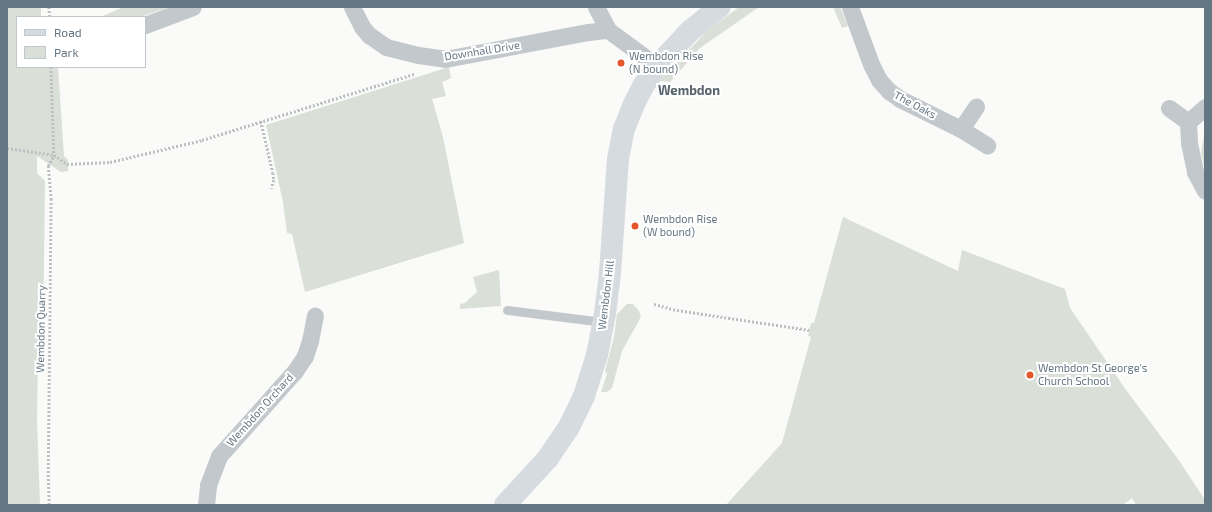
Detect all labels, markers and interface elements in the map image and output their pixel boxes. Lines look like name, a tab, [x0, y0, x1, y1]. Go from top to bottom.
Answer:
legend	[16, 16, 146, 68]
text: Road	[54, 25, 82, 39]
street label: Downhall Drive	[443, 38, 521, 64]
text: Park	[54, 45, 79, 59]
place label: Wembdon Rise (N bound)	[629, 50, 703, 76]
marker: Wembdon Rise (N bound)	[616, 58, 626, 68]
district label: Wembdon	[658, 82, 720, 98]
street label: The Oaks	[892, 88, 938, 122]
place label: Wembdon Rise (W bound)	[643, 213, 717, 239]
marker: Wembdon Rise (W bound)	[630, 221, 640, 231]
street label: Wembdon Hill	[595, 259, 617, 331]
street label: Wembdon Quarry	[34, 285, 48, 373]
place label: Wembdon St George's Church School	[1038, 362, 1147, 388]
marker: Wembdon St George's Church School	[1025, 370, 1035, 380]
street label: Wembdon Orchard	[224, 371, 296, 449]

